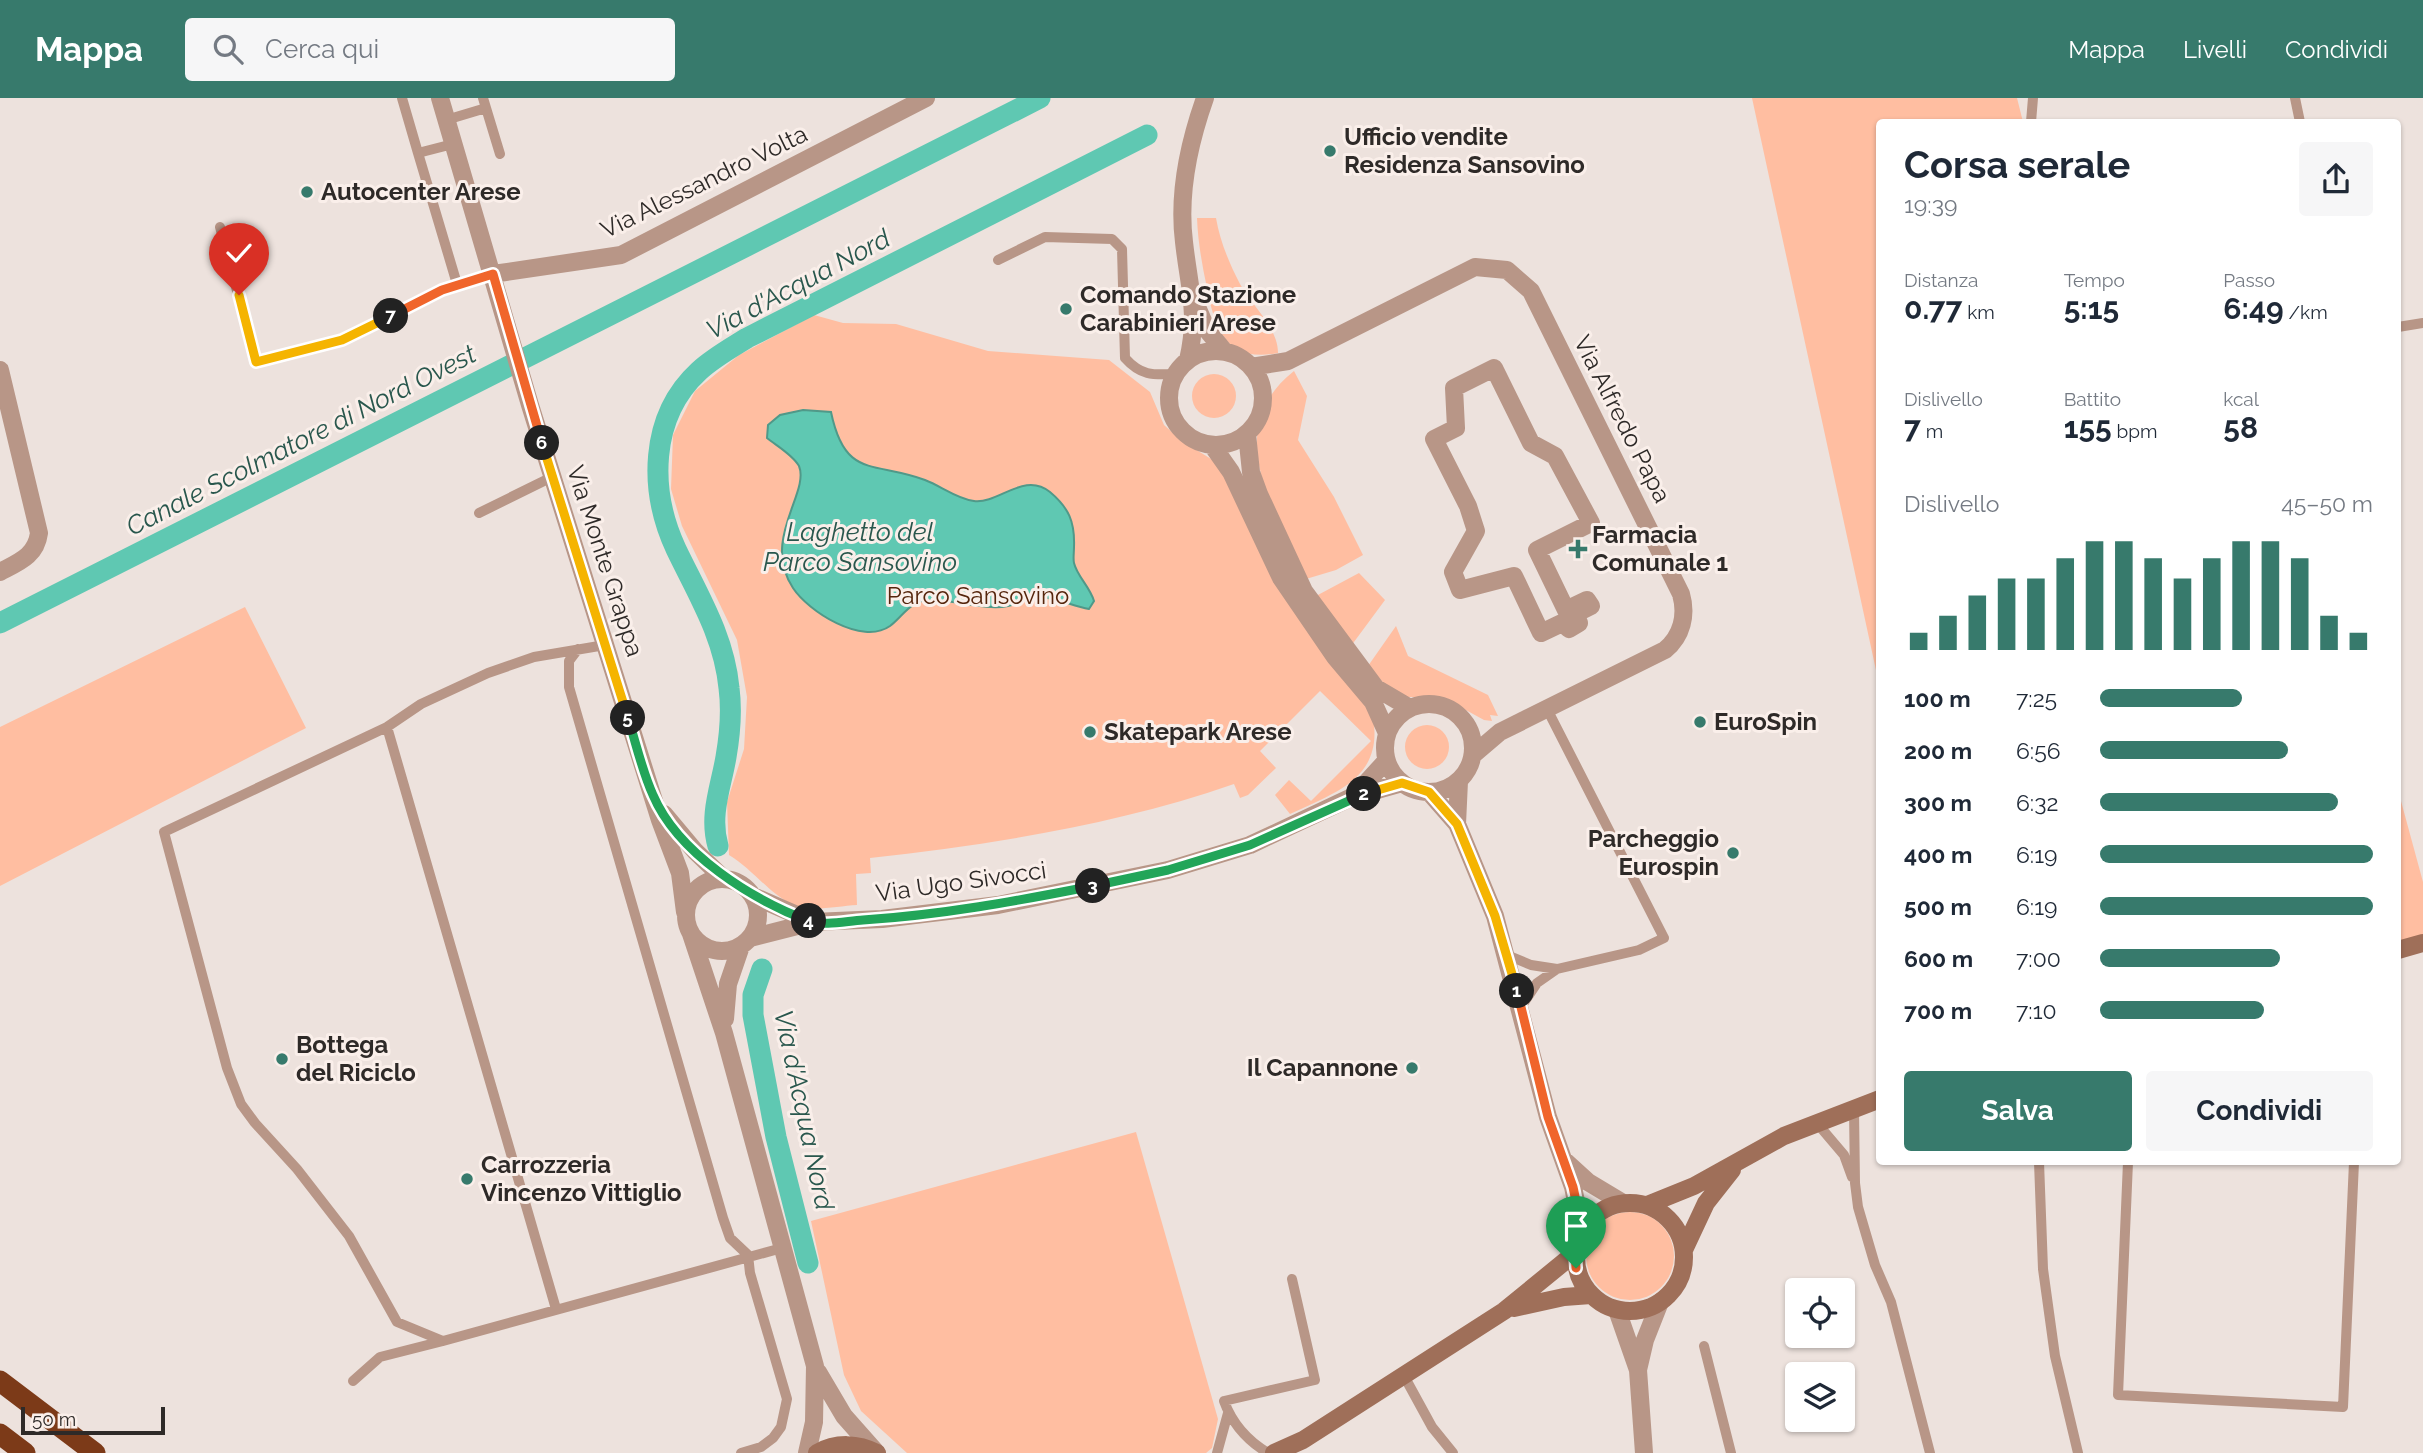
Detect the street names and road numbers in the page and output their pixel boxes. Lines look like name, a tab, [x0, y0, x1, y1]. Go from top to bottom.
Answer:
street label: Via Alessandro Volta	[596, 119, 812, 244]
street label: Via Alfredo Papa	[1568, 330, 1677, 507]
street label: Via Monte Grappa	[561, 462, 650, 660]
street label: Via Ugo Sivocci	[874, 855, 1048, 908]

